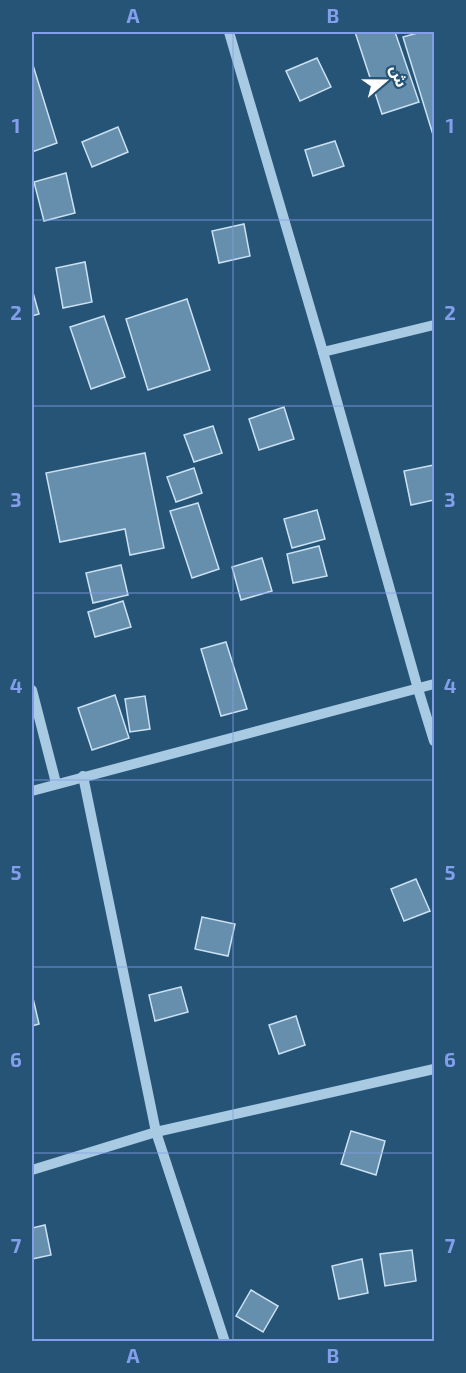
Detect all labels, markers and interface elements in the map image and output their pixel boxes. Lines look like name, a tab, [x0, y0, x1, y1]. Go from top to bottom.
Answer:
text: A	[126, 3, 140, 27]
text: B	[327, 3, 339, 27]
north arrow	[355, 51, 415, 111]
text: ش	[386, 62, 412, 90]
text: 1	[12, 113, 20, 137]
text: 1	[446, 113, 454, 137]
text: 2	[10, 300, 22, 324]
text: 2	[444, 300, 456, 324]
text: 3	[10, 487, 22, 511]
text: 3	[444, 487, 456, 511]
text: 4	[10, 673, 23, 697]
text: 4	[444, 673, 457, 697]
text: 5	[10, 860, 22, 884]
text: 5	[444, 860, 456, 884]
text: 6	[10, 1047, 22, 1071]
text: 6	[444, 1047, 456, 1071]
text: 7	[11, 1233, 22, 1257]
text: 7	[445, 1233, 456, 1257]
text: A	[126, 1343, 140, 1367]
text: B	[327, 1343, 339, 1367]

